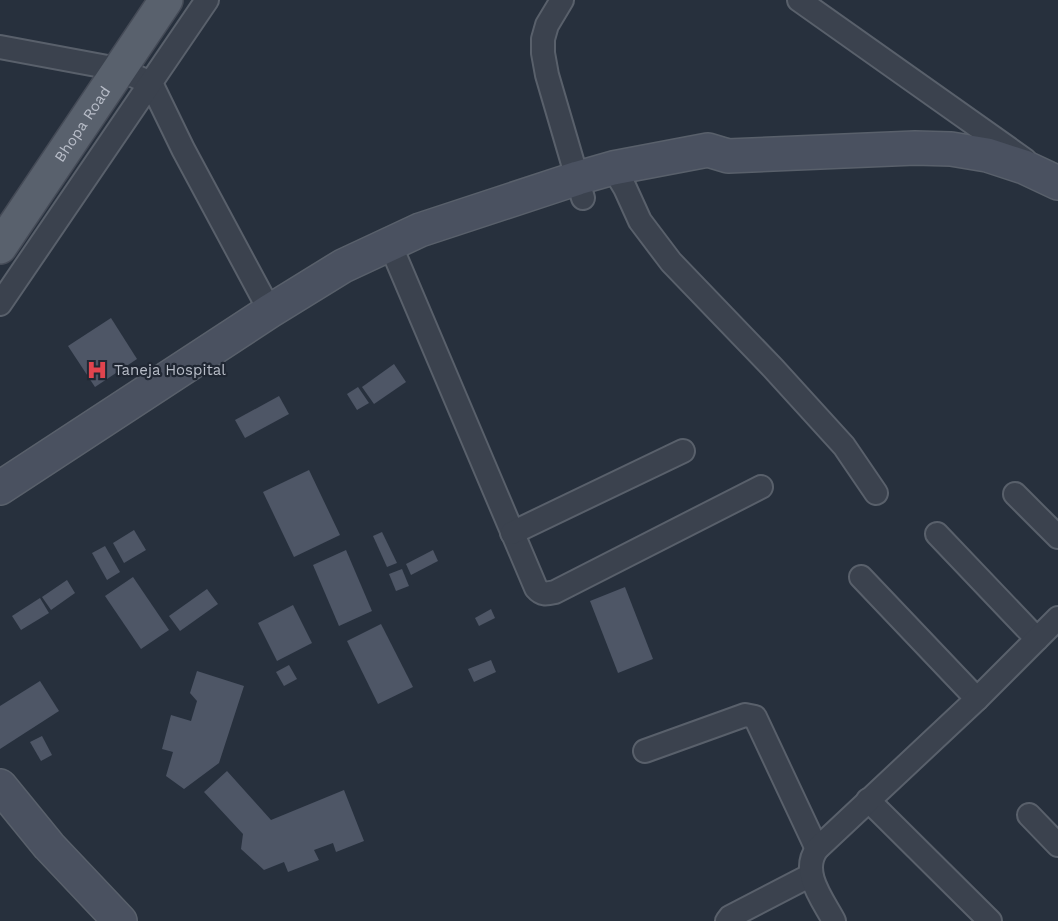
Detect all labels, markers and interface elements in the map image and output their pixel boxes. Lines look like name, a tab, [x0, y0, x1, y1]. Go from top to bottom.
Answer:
street label: Bhopa Road	[51, 83, 114, 165]
hospital icon: Taneja Hospital	[85, 358, 109, 382]
place label: Taneja Hospital	[114, 361, 226, 379]

